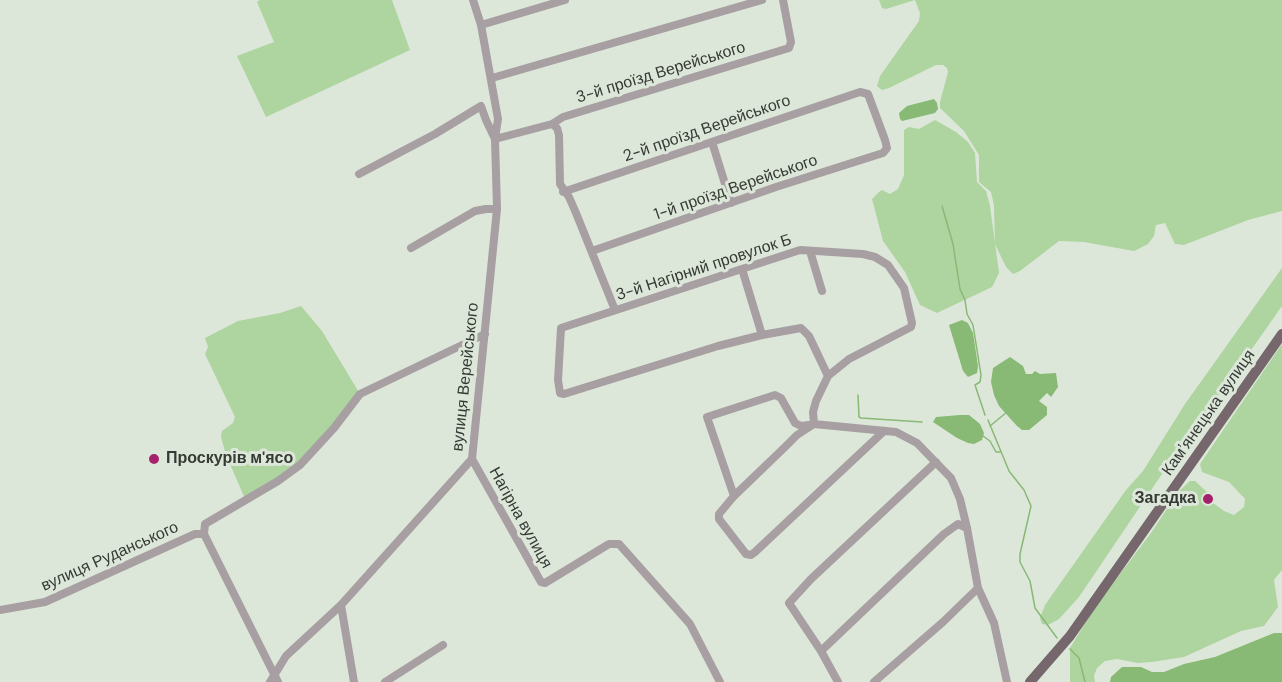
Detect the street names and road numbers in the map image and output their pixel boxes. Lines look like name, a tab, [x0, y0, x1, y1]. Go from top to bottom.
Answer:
street label: 3-й проїзд Верейського	[574, 38, 748, 108]
street label: 2-й проїзд Верейського	[621, 91, 793, 167]
street label: 1-й проїзд Верейського	[652, 151, 820, 225]
street label: 3-й Нагірний провулок Б	[614, 231, 794, 305]
street label: вулиця Верейського	[449, 302, 483, 452]
street label: Камʼянецька вулиця	[1158, 346, 1260, 480]
street label: Нагірна вулиця	[484, 464, 556, 572]
street label: вулиця Руданського	[38, 518, 182, 596]

